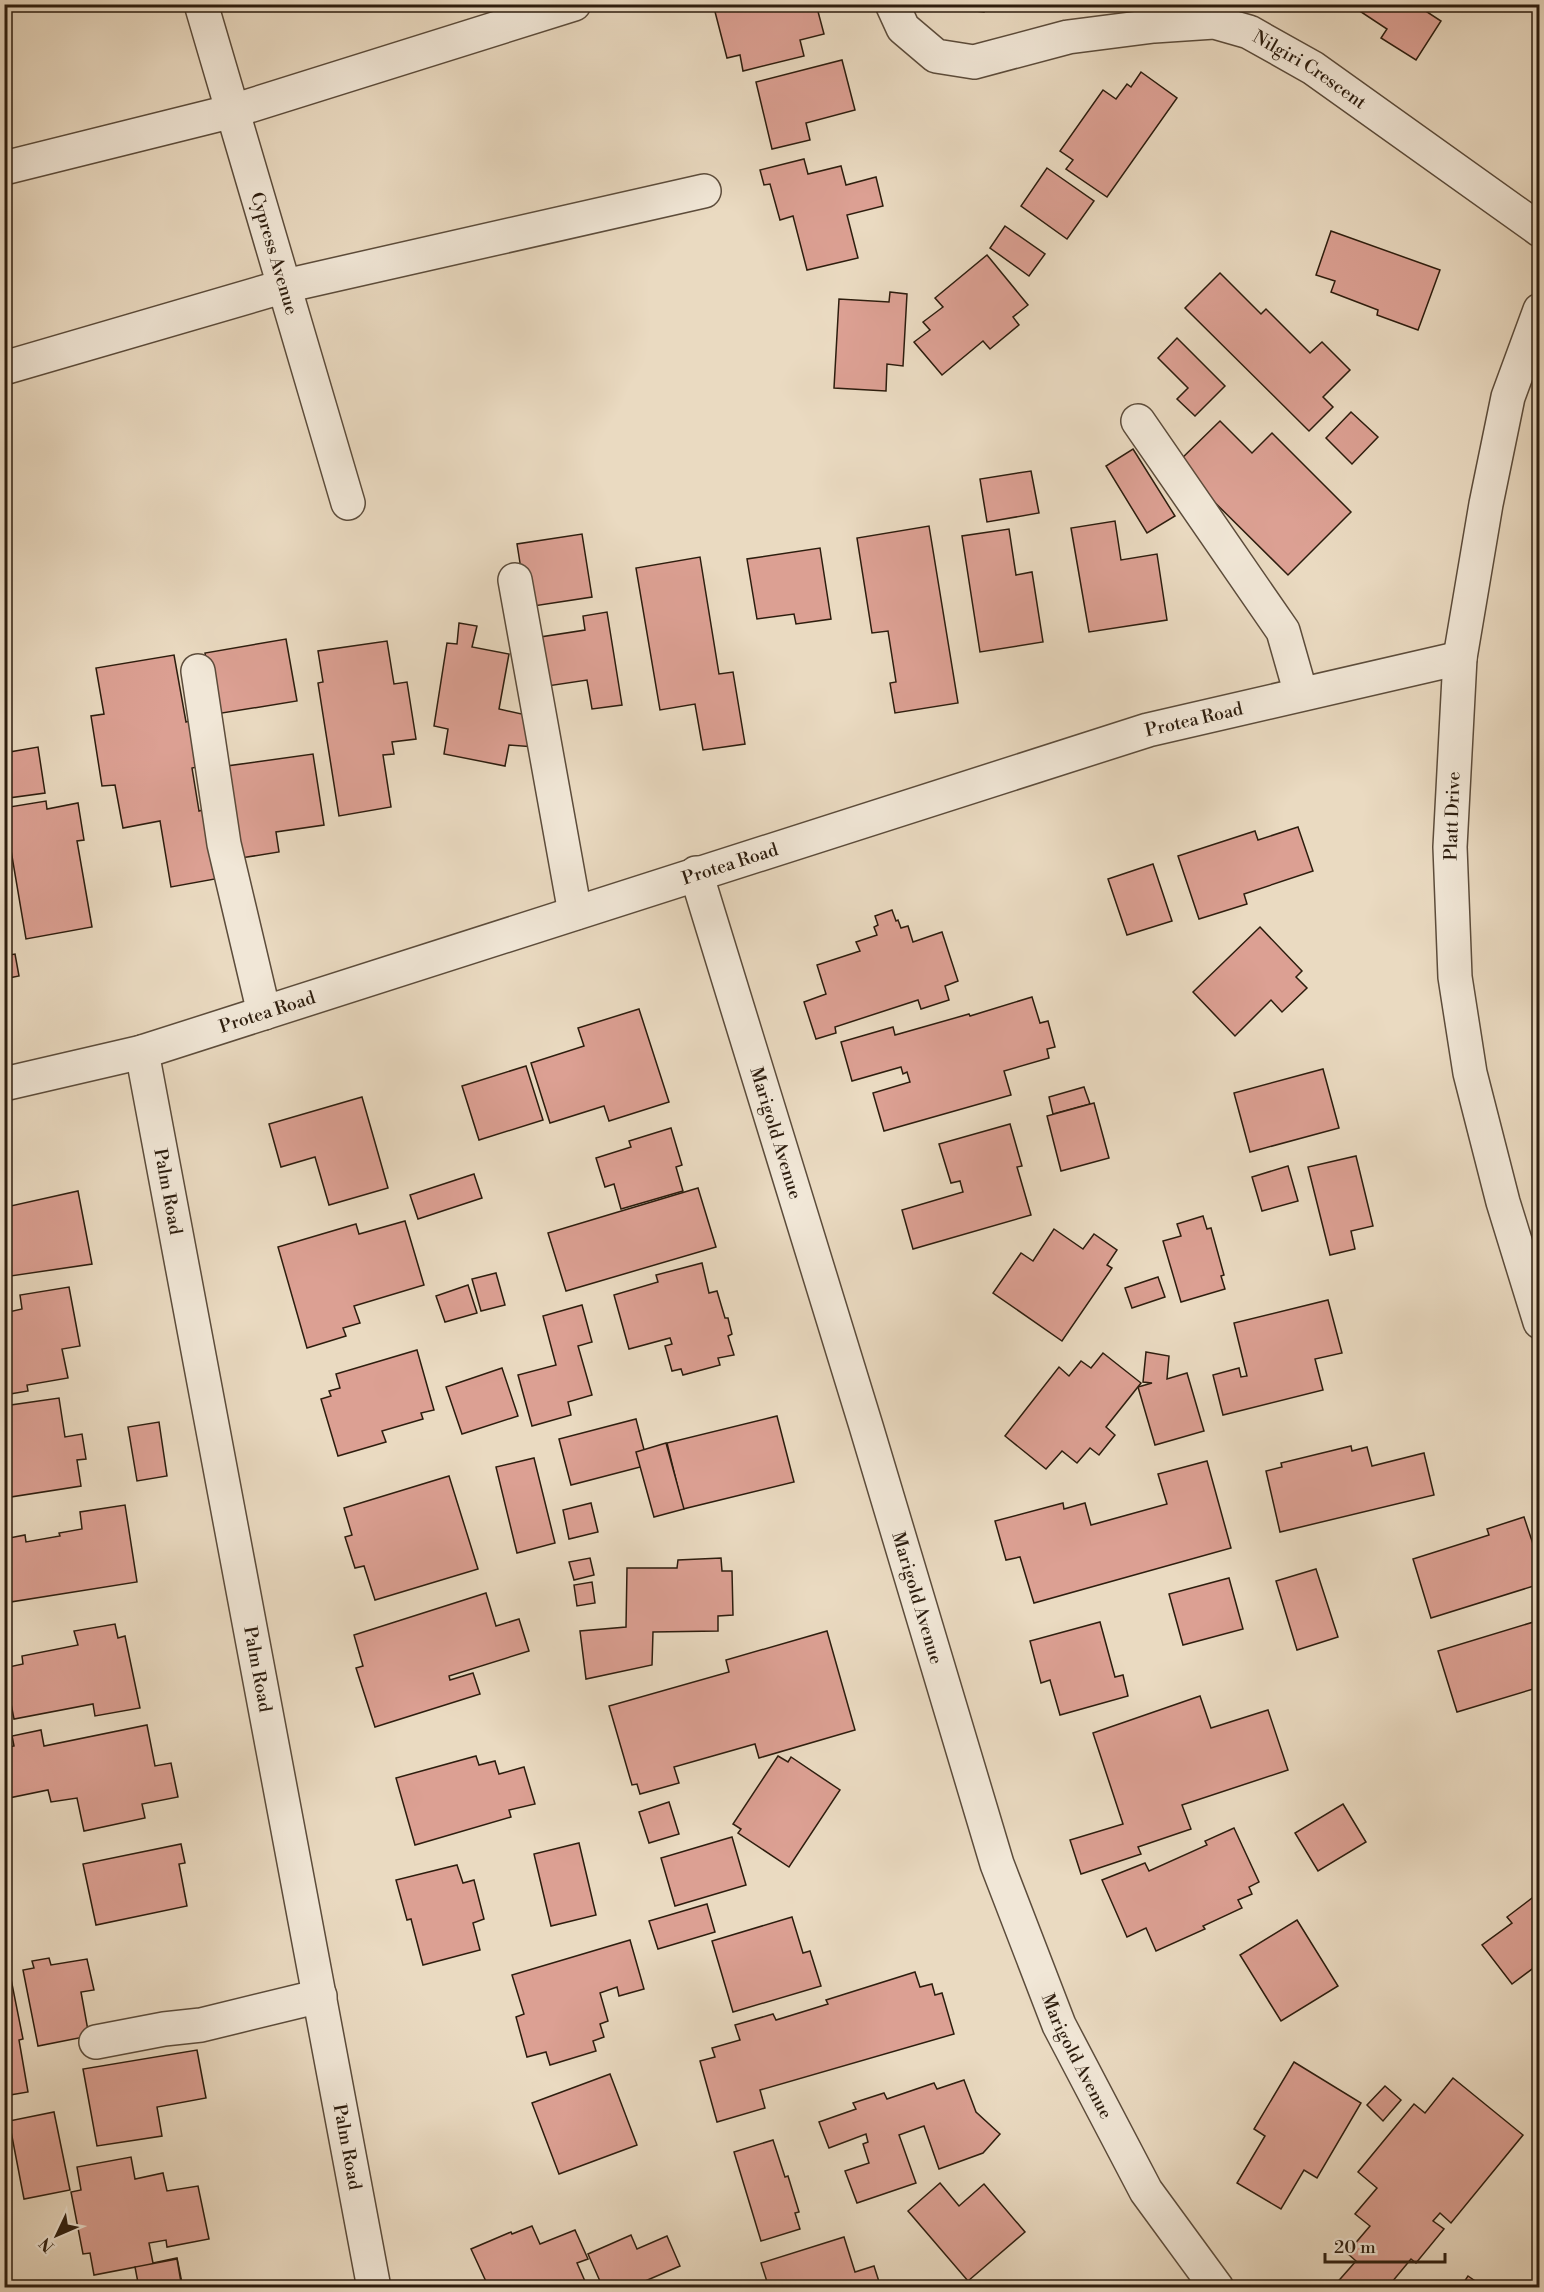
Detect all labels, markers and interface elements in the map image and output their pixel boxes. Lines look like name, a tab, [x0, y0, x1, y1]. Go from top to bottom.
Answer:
street label: Nilgiri Crescent	[1249, 26, 1371, 115]
street label: Cypress Avenue	[245, 189, 303, 318]
street label: Protea Road	[1143, 697, 1246, 742]
street label: Platt Drive	[1439, 771, 1466, 861]
street label: Protea Road	[679, 838, 782, 890]
street label: Protea Road	[216, 986, 319, 1039]
street label: Marigold Avenue	[744, 1064, 807, 1202]
street label: Palm Road	[148, 1147, 187, 1237]
street label: Marigold Avenue	[886, 1529, 948, 1667]
street label: Palm Road	[238, 1624, 277, 1715]
street label: Marigold Avenue	[1036, 1990, 1117, 2123]
street label: Palm Road	[328, 2102, 366, 2193]
north arrow	[27, 2205, 87, 2265]
scale bar	[1325, 2226, 1445, 2264]
text: N	[35, 2233, 59, 2256]
text: 20 m	[1334, 2236, 1376, 2259]

